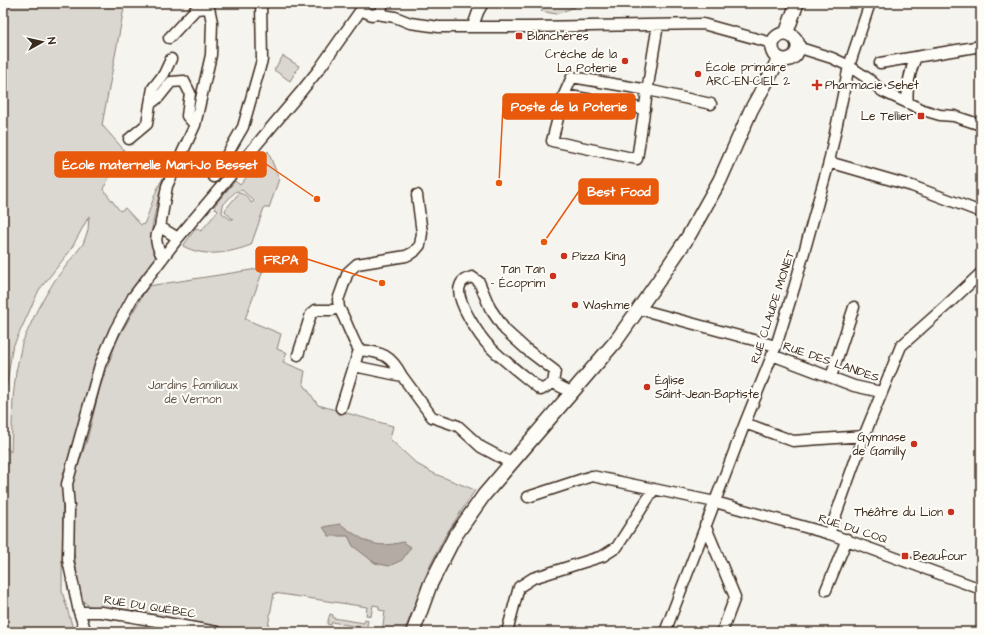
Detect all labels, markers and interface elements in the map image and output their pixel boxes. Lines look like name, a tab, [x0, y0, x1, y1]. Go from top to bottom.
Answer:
north arrow	[22, 22, 62, 62]
place label: Blanchères	[527, 28, 589, 45]
marker: Blanchères	[514, 31, 524, 41]
text: N	[43, 36, 59, 45]
place label: Crèche de la La Poterie	[545, 46, 617, 77]
marker: Crèche de la La Poterie	[620, 56, 630, 66]
place label: École primaire ARC-EN-CIEL 2	[706, 59, 790, 90]
marker: École primaire ARC-EN-CIEL 2	[693, 69, 703, 79]
place label: Pharmacie Sehet	[825, 77, 919, 94]
marker: Pharmacie Sehet	[812, 80, 822, 90]
callout: Poste de la Poterie	[503, 94, 635, 119]
text: Poste de la Poterie	[511, 98, 627, 116]
place label: Le Tellier	[861, 108, 913, 125]
marker: Le Tellier	[916, 111, 926, 121]
callout: École maternelle Mari-Jo Besset	[55, 152, 266, 177]
text: École maternelle Mari-Jo Besset	[62, 156, 258, 174]
callout: Best Food	[579, 179, 658, 204]
text: Best Food	[587, 183, 651, 201]
callout: FRPA	[256, 247, 307, 272]
place label: Pizza King	[572, 248, 626, 266]
street label: RUE CLAUDE MONET	[747, 248, 800, 366]
text: FRPA	[264, 251, 299, 269]
marker: Pizza King	[559, 251, 569, 261]
place label: Tan Tan - Écoprim	[491, 261, 546, 292]
marker: Tan Tan - Écoprim	[548, 271, 558, 281]
place label: Wash.me	[583, 297, 630, 314]
marker: Wash.me	[570, 300, 580, 310]
street label: RUE DES LANDES	[781, 338, 882, 387]
place label: Église Saint-Jean-Baptiste	[655, 372, 760, 403]
park label: Jardins familiaux de Vernon	[148, 377, 238, 408]
marker: Église Saint-Jean-Baptiste	[642, 382, 652, 392]
place label: Gymnase de Gamilly	[853, 429, 907, 461]
marker: Gymnase de Gamilly	[909, 439, 919, 449]
place label: Théâtre du Lion	[854, 504, 943, 521]
marker: Théâtre du Lion	[946, 507, 956, 517]
street label: RUE DU COQ	[816, 510, 890, 548]
place label: Beaufour	[913, 548, 967, 565]
marker: Beaufour	[900, 551, 910, 561]
street label: RUE DU QUÉBEC	[103, 591, 198, 623]

